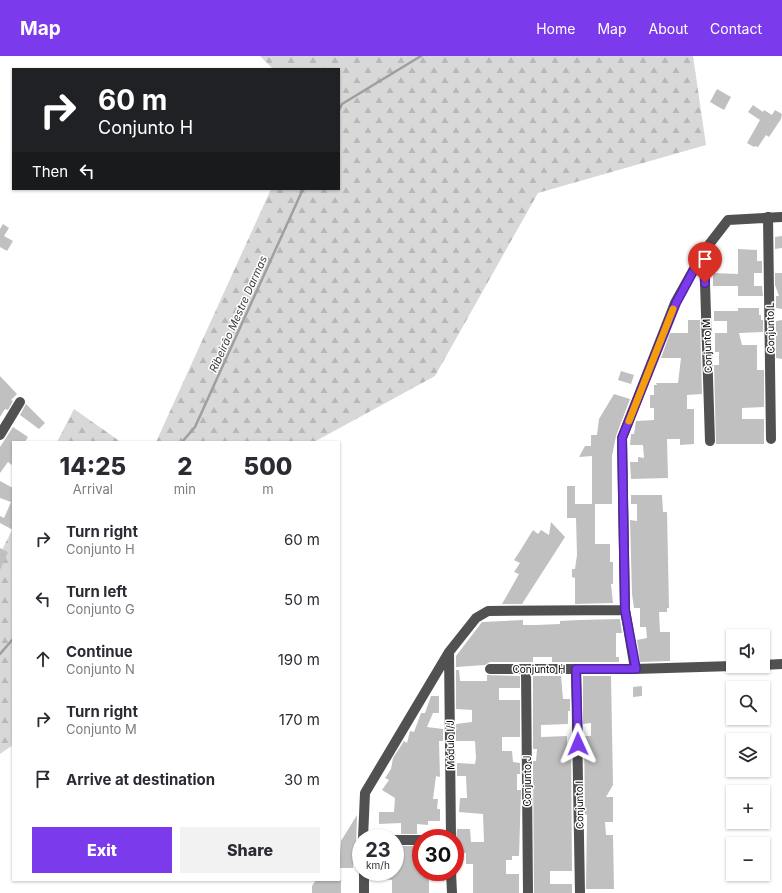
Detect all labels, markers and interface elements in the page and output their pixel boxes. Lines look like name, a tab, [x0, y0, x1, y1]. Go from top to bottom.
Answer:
text: Map	[20, 17, 61, 40]
text: Home	[536, 20, 575, 37]
text: Map	[597, 20, 627, 37]
text: About	[649, 20, 688, 37]
text: Contact	[710, 20, 762, 37]
text: 60 m	[98, 83, 167, 117]
icon: right	[32, 84, 84, 136]
text: Conjunto H	[98, 117, 193, 138]
icon: left	[76, 160, 98, 182]
text: Then	[32, 162, 68, 181]
pin	[688, 242, 722, 283]
icon: arrive	[694, 248, 716, 270]
water label: Ribeirão Mestre Darmas	[206, 253, 270, 375]
street label: Conjunto L	[764, 302, 776, 354]
street label: Conjunto M	[700, 319, 714, 373]
text: 14:25	[60, 452, 126, 481]
text: 2	[177, 452, 192, 481]
text: 500	[244, 452, 292, 481]
text: Arrival	[73, 481, 113, 497]
text: min	[174, 481, 196, 497]
text: m	[262, 481, 274, 497]
text: Turn right	[66, 522, 138, 541]
icon: right	[32, 528, 54, 550]
text: 60 m	[284, 530, 320, 549]
text: Conjunto H	[66, 541, 135, 557]
text: Turn left	[66, 582, 127, 601]
icon: left	[32, 588, 54, 610]
text: 50 m	[284, 590, 320, 609]
text: Conjunto G	[66, 601, 135, 617]
map controls	[726, 629, 770, 881]
button: sound	[726, 629, 770, 673]
text: Continue	[66, 642, 133, 661]
icon: ahead	[32, 648, 54, 670]
text: 190 m	[278, 650, 320, 669]
text: Conjunto N	[66, 661, 135, 677]
street label: Conjunto H	[513, 663, 565, 675]
button: search	[726, 681, 770, 725]
text: Turn right	[66, 702, 138, 721]
icon: right	[32, 708, 54, 730]
text: 170 m	[279, 710, 320, 729]
street label: Módulo I/J	[444, 720, 456, 770]
text: Conjunto M	[66, 721, 137, 737]
position arrow	[557, 723, 599, 765]
button: layers	[726, 733, 770, 777]
street label: Conjunto J	[521, 755, 533, 807]
icon: arrive	[32, 768, 54, 790]
text: Arrive at destination	[66, 770, 215, 789]
text: 30 m	[284, 770, 320, 789]
street label: Conjunto I	[573, 781, 585, 829]
button: +	[726, 785, 770, 829]
button: Exit	[32, 827, 172, 873]
button: Share	[180, 827, 320, 873]
speed limit sign: 30	[412, 829, 464, 881]
button: −	[726, 837, 770, 881]
text: 23	[365, 838, 391, 862]
text: km/h	[366, 859, 390, 871]

